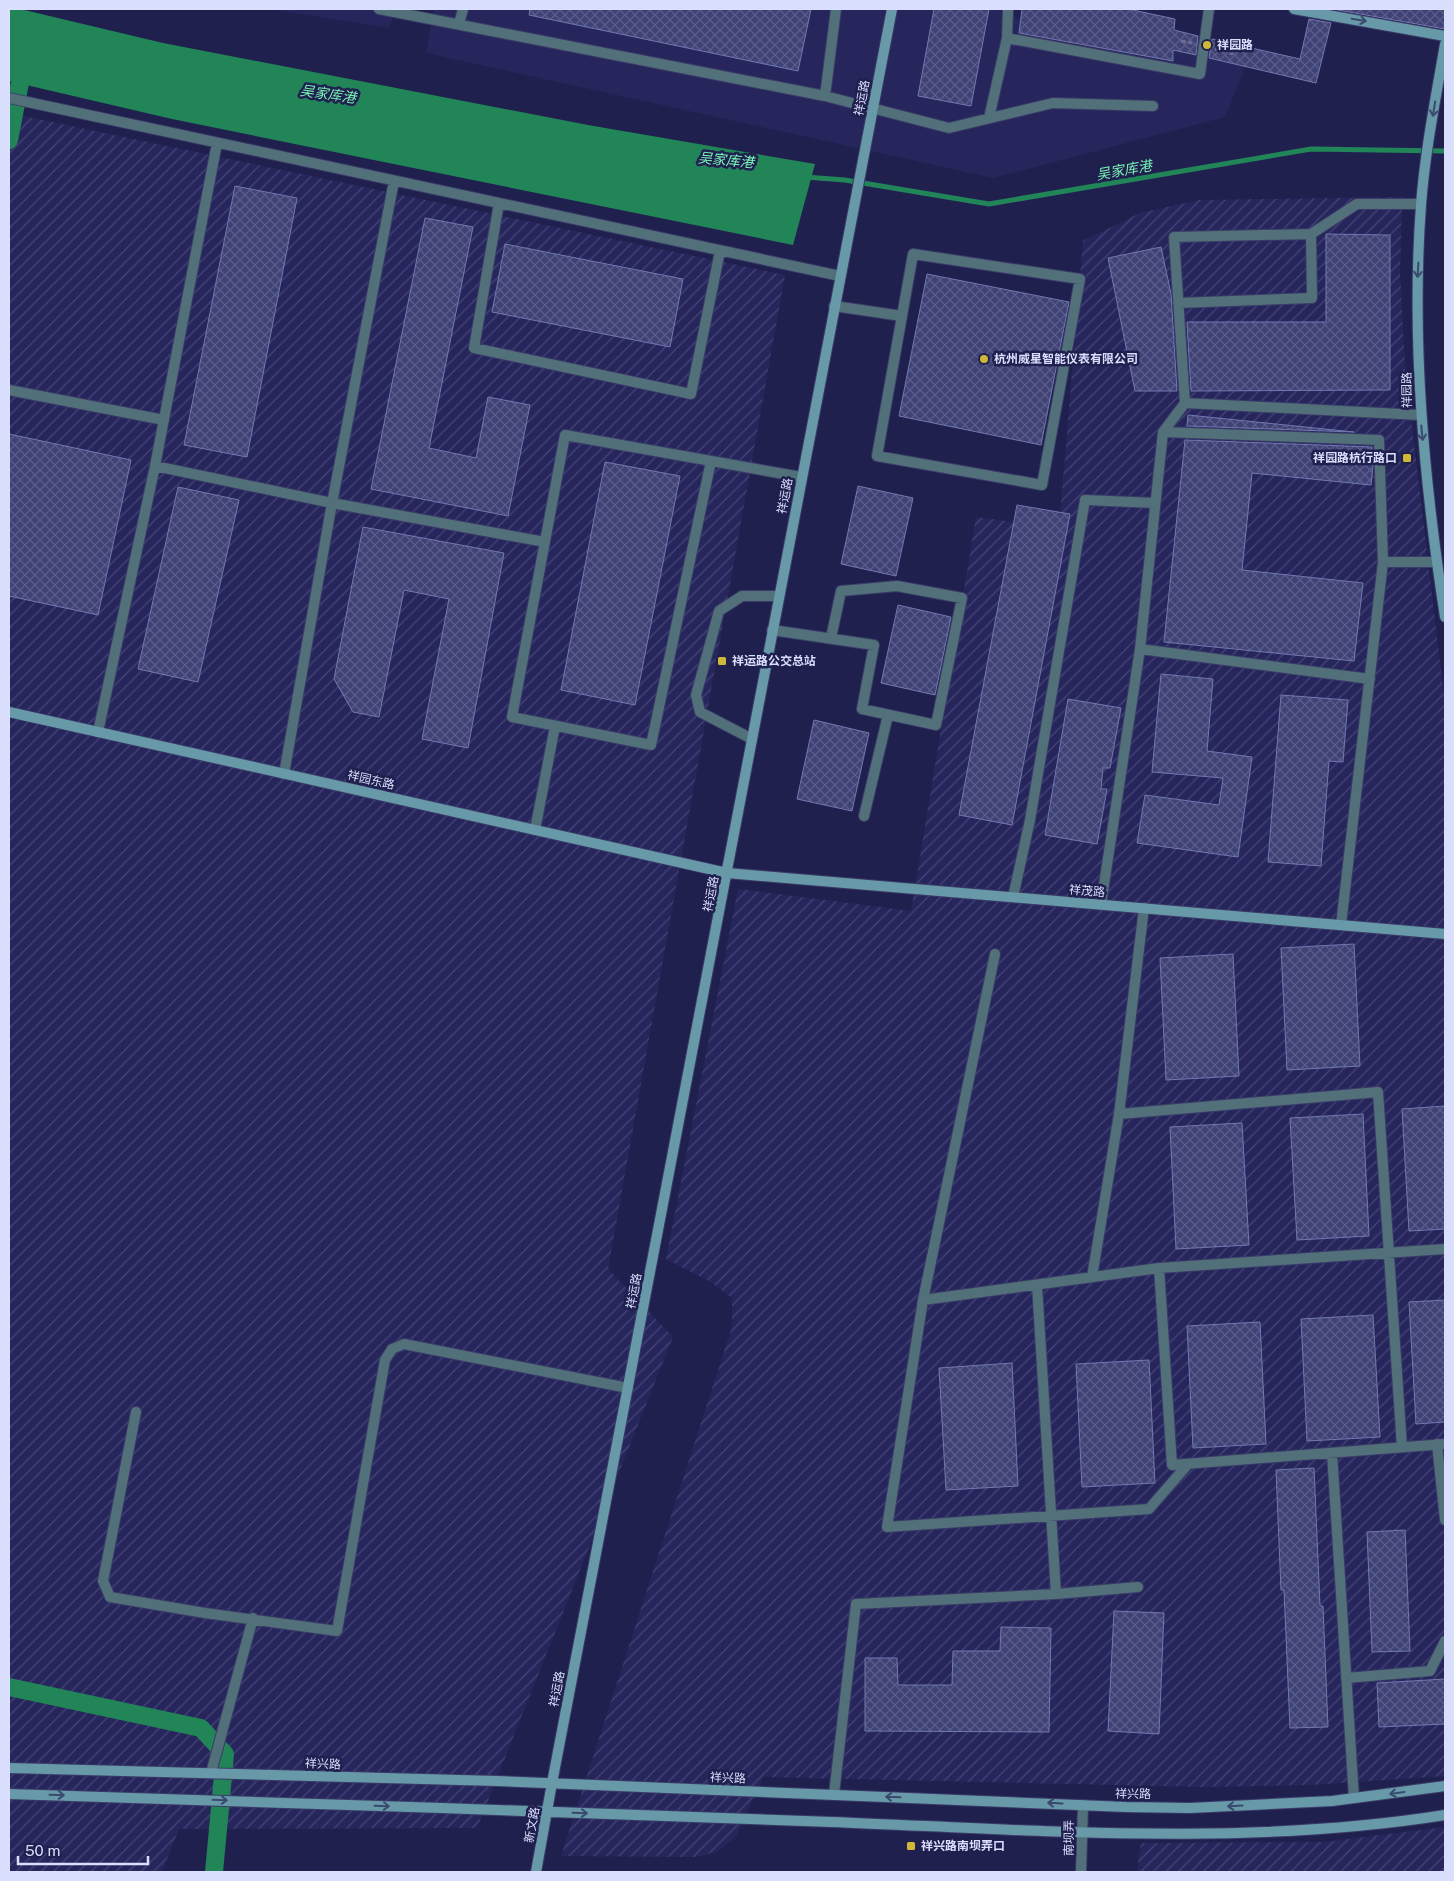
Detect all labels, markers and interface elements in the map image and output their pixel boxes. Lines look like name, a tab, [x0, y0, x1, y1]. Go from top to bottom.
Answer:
one-way arrow	[1350, 16, 1366, 26]
place label: 祥园路	[1217, 38, 1253, 52]
marker: 祥园路	[1201, 39, 1213, 51]
street label: 祥运路	[852, 79, 872, 117]
water label: 吴家库港	[299, 82, 359, 106]
one-way arrow	[1429, 101, 1439, 117]
water label: 吴家库港	[697, 150, 757, 171]
water label: 吴家库港	[1095, 157, 1155, 183]
one-way arrow	[1414, 262, 1423, 278]
place label: 杭州威星智能仪表有限公司	[994, 352, 1138, 366]
marker: 杭州威星智能仪表有限公司	[978, 353, 990, 365]
street label: 祥园路	[1400, 372, 1414, 408]
one-way arrow	[1417, 425, 1427, 441]
place label: 祥园路杭行路口	[1313, 451, 1397, 465]
marker: 祥园路杭行路口	[1401, 452, 1413, 464]
street label: 祥运路	[775, 477, 795, 515]
place label: 祥运路公交总站	[732, 654, 816, 668]
marker: 祥运路公交总站	[716, 655, 728, 667]
street label: 祥园东路	[346, 768, 396, 792]
street label: 祥运路	[701, 875, 721, 913]
street label: 祥茂路	[1068, 882, 1106, 900]
street label: 祥运路	[624, 1272, 644, 1310]
street label: 祥运路	[547, 1670, 567, 1708]
street label: 祥兴路	[305, 1756, 341, 1772]
street label: 祥兴路	[710, 1770, 746, 1786]
street label: 祥兴路	[1115, 1787, 1151, 1801]
one-way arrow	[1389, 1788, 1405, 1798]
one-way arrow	[49, 1790, 65, 1800]
one-way arrow	[885, 1792, 901, 1801]
one-way arrow	[212, 1796, 228, 1805]
one-way arrow	[1048, 1799, 1064, 1808]
one-way arrow	[374, 1801, 390, 1810]
one-way arrow	[1227, 1801, 1243, 1810]
street label: 新文路	[522, 1806, 542, 1844]
one-way arrow	[571, 1808, 587, 1818]
street label: 南坝弄	[1062, 1820, 1076, 1856]
scale bar	[18, 1834, 148, 1866]
place label: 祥兴路南坝弄口	[921, 1839, 1005, 1853]
marker: 祥兴路南坝弄口	[905, 1840, 917, 1852]
text: 50 m	[25, 1842, 60, 1859]

